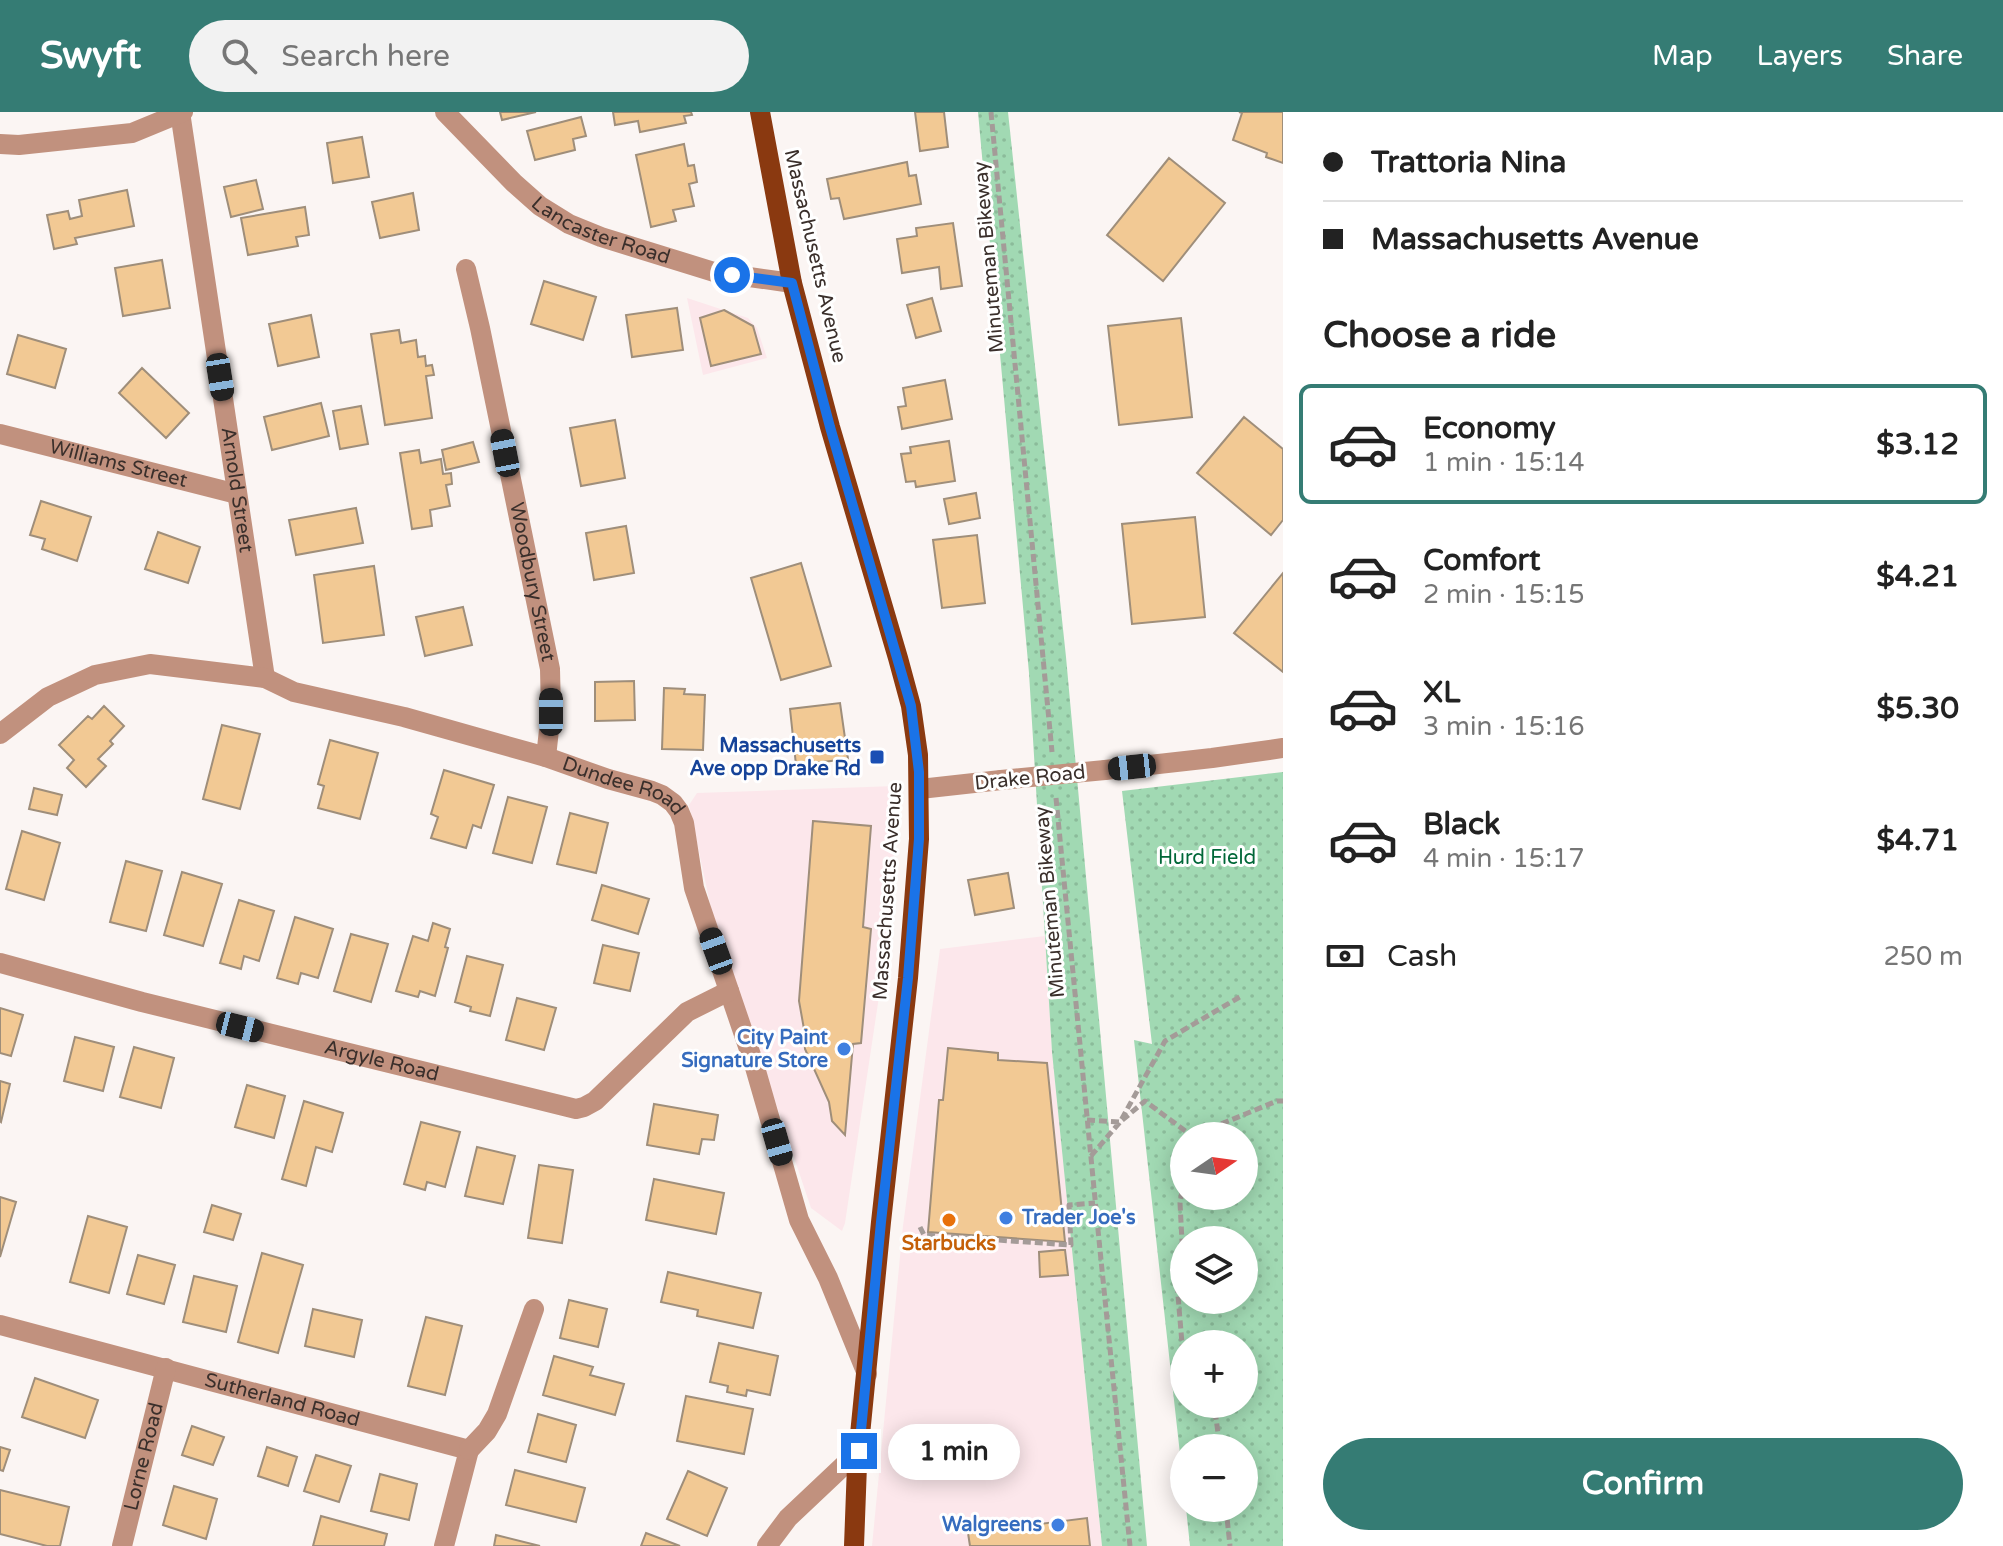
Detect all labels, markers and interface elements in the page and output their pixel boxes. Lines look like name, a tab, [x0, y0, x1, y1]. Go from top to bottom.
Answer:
search box	[189, 20, 749, 92]
text: Swyft	[40, 33, 141, 79]
icon: search	[217, 34, 261, 78]
text: Search here	[281, 38, 450, 75]
text: Map	[1652, 39, 1713, 73]
text: Layers	[1757, 39, 1843, 73]
text: Share	[1887, 39, 1963, 73]
text: Trattoria Nina	[1371, 144, 1566, 181]
street label: Massachusetts Avenue	[779, 147, 851, 365]
street label: Minuteman Bikeway	[969, 160, 1009, 354]
street label: Lancaster Road	[526, 192, 673, 270]
text: Massachusetts Avenue	[1371, 221, 1699, 258]
route start	[714, 257, 750, 293]
text: Choose a ride	[1323, 314, 1556, 357]
car	[204, 351, 236, 403]
icon: car	[1327, 408, 1399, 480]
text: Economy	[1423, 410, 1556, 447]
street label: Arnold Street	[215, 425, 258, 555]
text: $3.12	[1876, 426, 1959, 463]
car	[489, 427, 521, 479]
street label: Williams Street	[47, 435, 190, 493]
text: 1 min · 15:14	[1423, 447, 1585, 478]
street label: Woodbury Street	[504, 500, 560, 664]
icon: car	[1327, 540, 1399, 612]
text: Comfort	[1423, 542, 1541, 579]
text: $4.21	[1876, 558, 1959, 595]
text: 2 min · 15:15	[1423, 579, 1585, 610]
icon: car	[1327, 672, 1399, 744]
text: XL	[1423, 674, 1460, 711]
car	[539, 688, 563, 736]
text: $5.30	[1877, 690, 1959, 727]
text: 3 min · 15:16	[1423, 711, 1585, 742]
place label: Massachusetts Ave opp Drake Rd	[689, 734, 861, 781]
marker: Massachusetts Ave opp Drake Rd	[868, 748, 886, 766]
street label: Dundee Road	[559, 752, 690, 820]
car	[1107, 753, 1157, 781]
street label: Drake Road	[973, 760, 1087, 796]
street label: Massachusetts Avenue	[868, 781, 908, 1001]
icon: car	[1327, 804, 1399, 876]
street label: Minuteman Bikeway	[1030, 805, 1070, 999]
text: Black	[1423, 806, 1500, 843]
text: $4.71	[1877, 822, 1959, 859]
text: 4 min · 15:17	[1423, 843, 1585, 874]
park label: Hurd Field	[1158, 846, 1256, 870]
car	[697, 924, 735, 978]
icon: cash	[1323, 934, 1367, 978]
text: Cash	[1387, 938, 1457, 975]
text: 250 m	[1883, 941, 1963, 972]
car	[214, 1010, 266, 1044]
place label: City Paint Signature Store	[681, 1026, 828, 1073]
street label: Argyle Road	[322, 1035, 441, 1087]
marker: City Paint Signature Store	[835, 1040, 853, 1058]
car	[759, 1116, 795, 1168]
north arrow	[1170, 1122, 1258, 1210]
map controls	[1170, 1122, 1258, 1522]
place label: Trader Joe's	[1021, 1206, 1136, 1230]
marker: Trader Joe's	[997, 1209, 1015, 1227]
marker: Starbucks	[940, 1211, 958, 1229]
button: layers	[1170, 1226, 1258, 1314]
place label: Starbucks	[902, 1232, 997, 1256]
button: +	[1170, 1330, 1258, 1418]
street label: Sutherland Road	[202, 1368, 362, 1432]
street label: Lorne Road	[119, 1400, 169, 1513]
callout: 1 min	[887, 1423, 1019, 1479]
route end	[841, 1433, 877, 1469]
button: −	[1170, 1434, 1258, 1522]
text: 1 min	[919, 1436, 989, 1467]
button: Confirm	[1323, 1438, 1963, 1530]
place label: Walgreens	[942, 1513, 1042, 1537]
marker: Walgreens	[1049, 1516, 1067, 1534]

